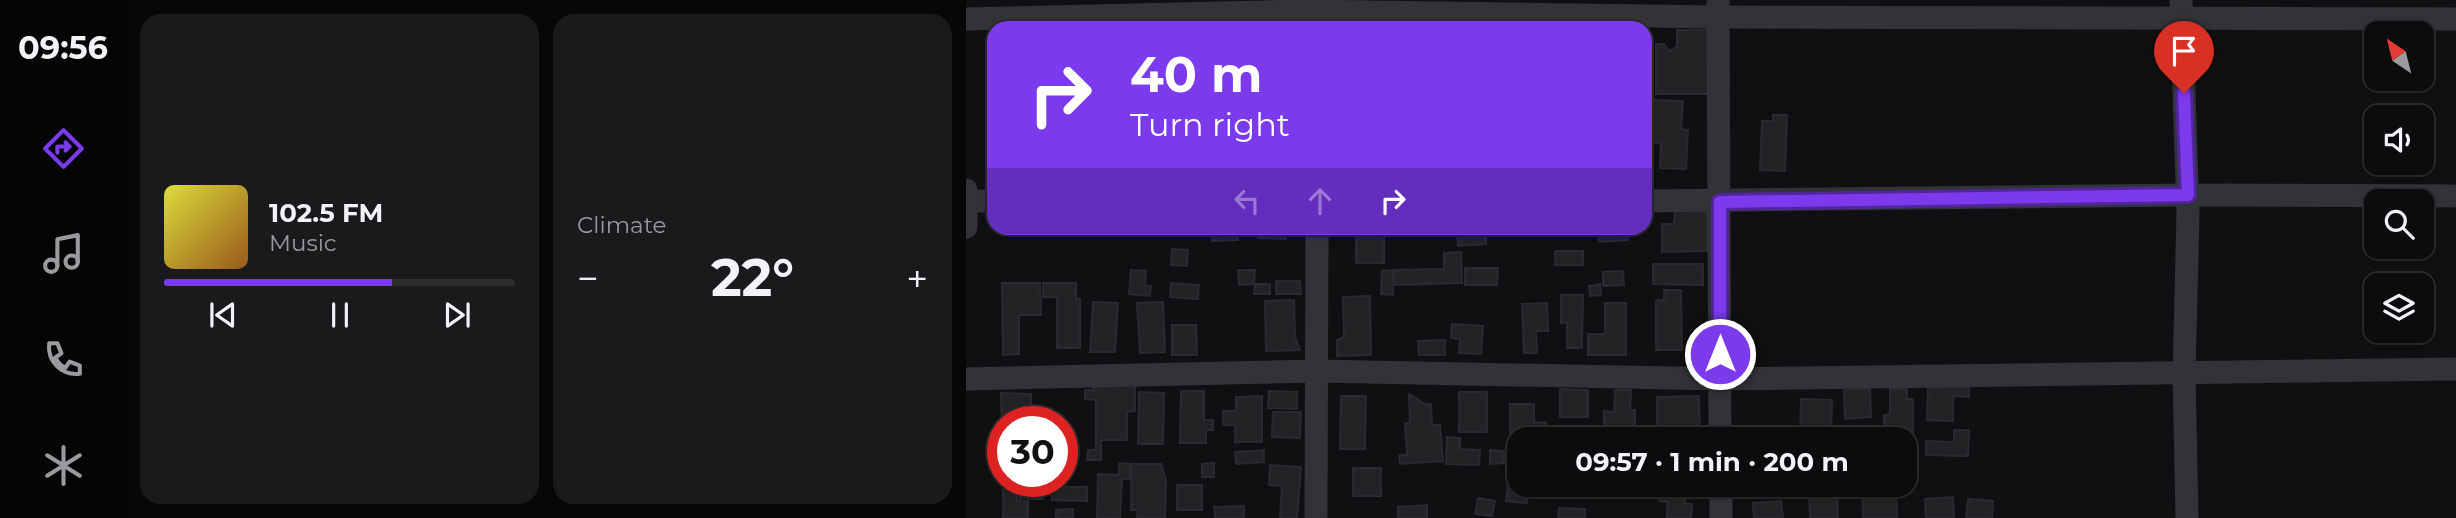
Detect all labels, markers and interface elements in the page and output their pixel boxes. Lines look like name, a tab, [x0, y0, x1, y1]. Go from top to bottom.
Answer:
pin	[2154, 21, 2214, 93]
north arrow	[2364, 21, 2434, 91]
map controls	[2364, 21, 2434, 343]
text: 09:56	[18, 28, 108, 67]
icon: arrive	[2165, 32, 2203, 70]
text: 40 m	[1130, 45, 1262, 104]
icon: right	[1015, 49, 1106, 140]
text: Turn right	[1130, 105, 1290, 144]
button: sound	[2364, 105, 2434, 175]
icon: directions	[39, 124, 88, 173]
icon: left	[1228, 182, 1266, 220]
icon: ahead	[1301, 182, 1339, 220]
icon: right	[1374, 182, 1412, 220]
button: search	[2364, 189, 2434, 259]
text: 102.5 FM	[269, 197, 383, 229]
text: Climate	[577, 211, 666, 239]
icon: music	[39, 229, 88, 278]
text: Music	[269, 229, 337, 257]
text: 22°	[711, 246, 794, 309]
text: −	[577, 255, 599, 302]
text: +	[906, 255, 928, 302]
button: layers	[2364, 273, 2434, 343]
icon: previous	[204, 296, 242, 334]
icon: pause	[321, 296, 359, 334]
icon: next	[438, 296, 476, 334]
position arrow	[1683, 317, 1757, 391]
icon: phone	[39, 335, 88, 384]
speed limit sign: 30	[987, 406, 1078, 497]
icon: climate	[39, 441, 88, 490]
text: 09:57 · 1 min · 200 m	[1575, 446, 1849, 478]

